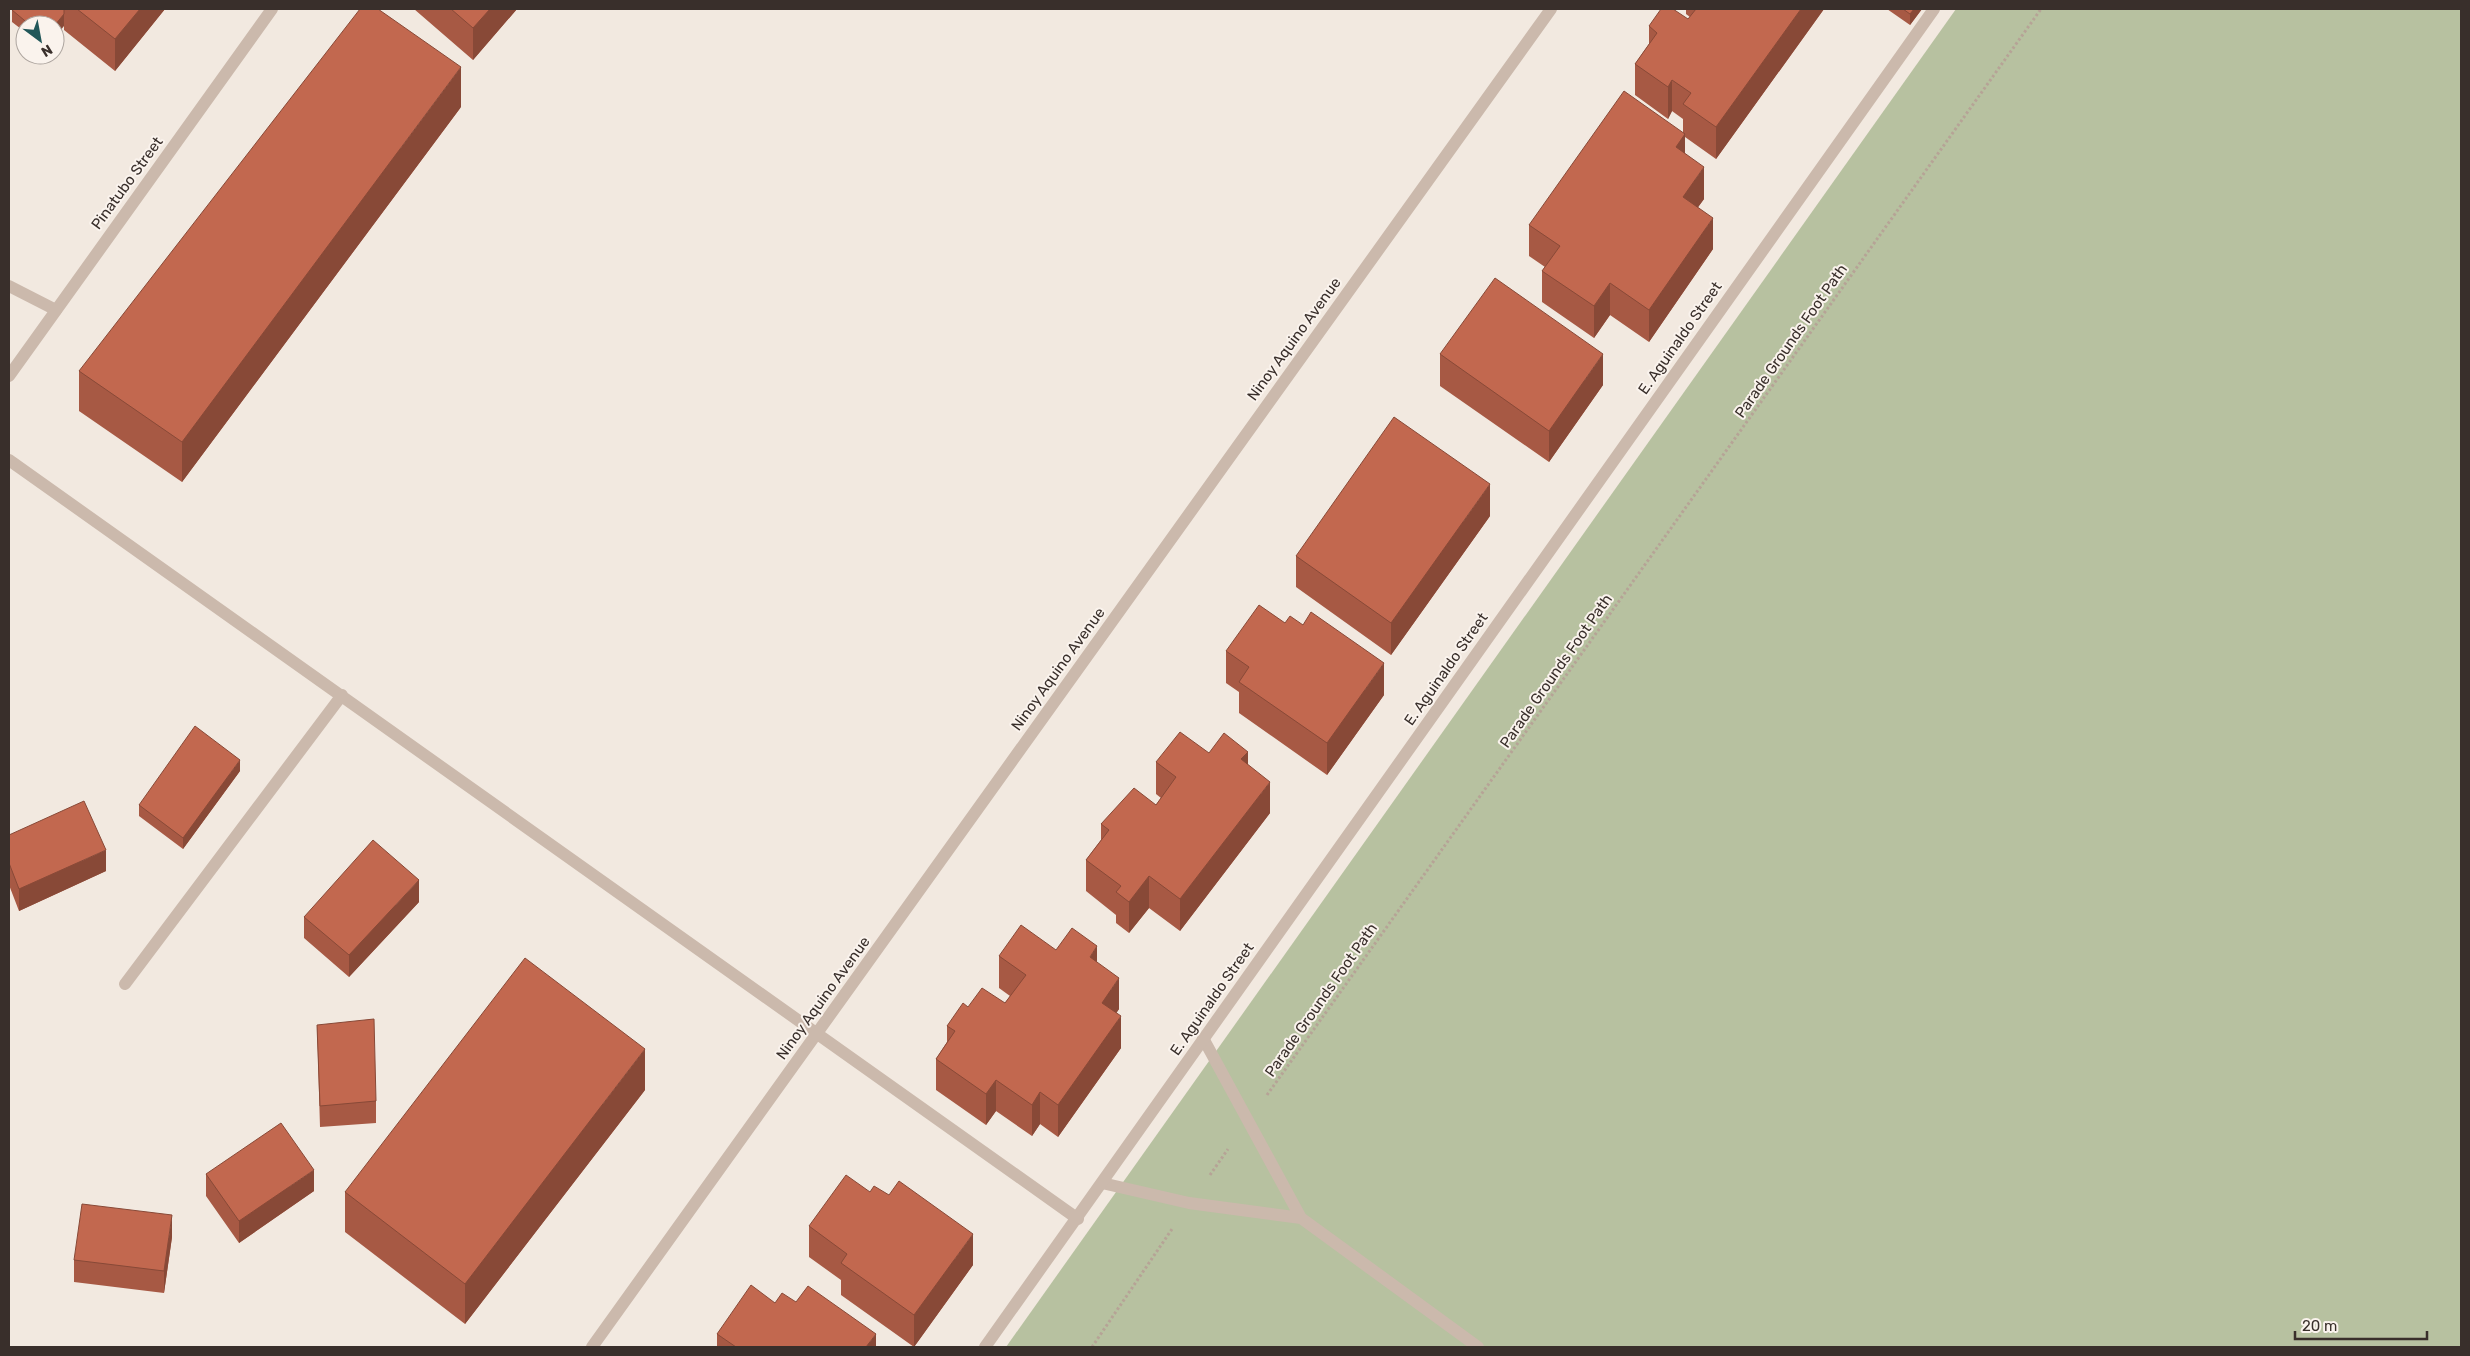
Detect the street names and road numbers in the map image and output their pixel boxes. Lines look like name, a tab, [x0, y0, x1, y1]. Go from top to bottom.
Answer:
street label: Pinatubo Street	[87, 133, 167, 233]
street label: Parade Grounds Foot Path	[1731, 261, 1851, 421]
street label: Ninoy Aquino Avenue	[1243, 274, 1345, 404]
street label: E. Aguinaldo Street	[1634, 278, 1726, 398]
street label: Parade Grounds Foot Path	[1496, 591, 1616, 751]
street label: Ninoy Aquino Avenue	[1007, 604, 1109, 734]
street label: E. Aguinaldo Street	[1400, 609, 1492, 729]
street label: Parade Grounds Foot Path	[1261, 920, 1381, 1080]
street label: Ninoy Aquino Avenue	[772, 933, 874, 1063]
street label: E. Aguinaldo Street	[1166, 939, 1258, 1059]

